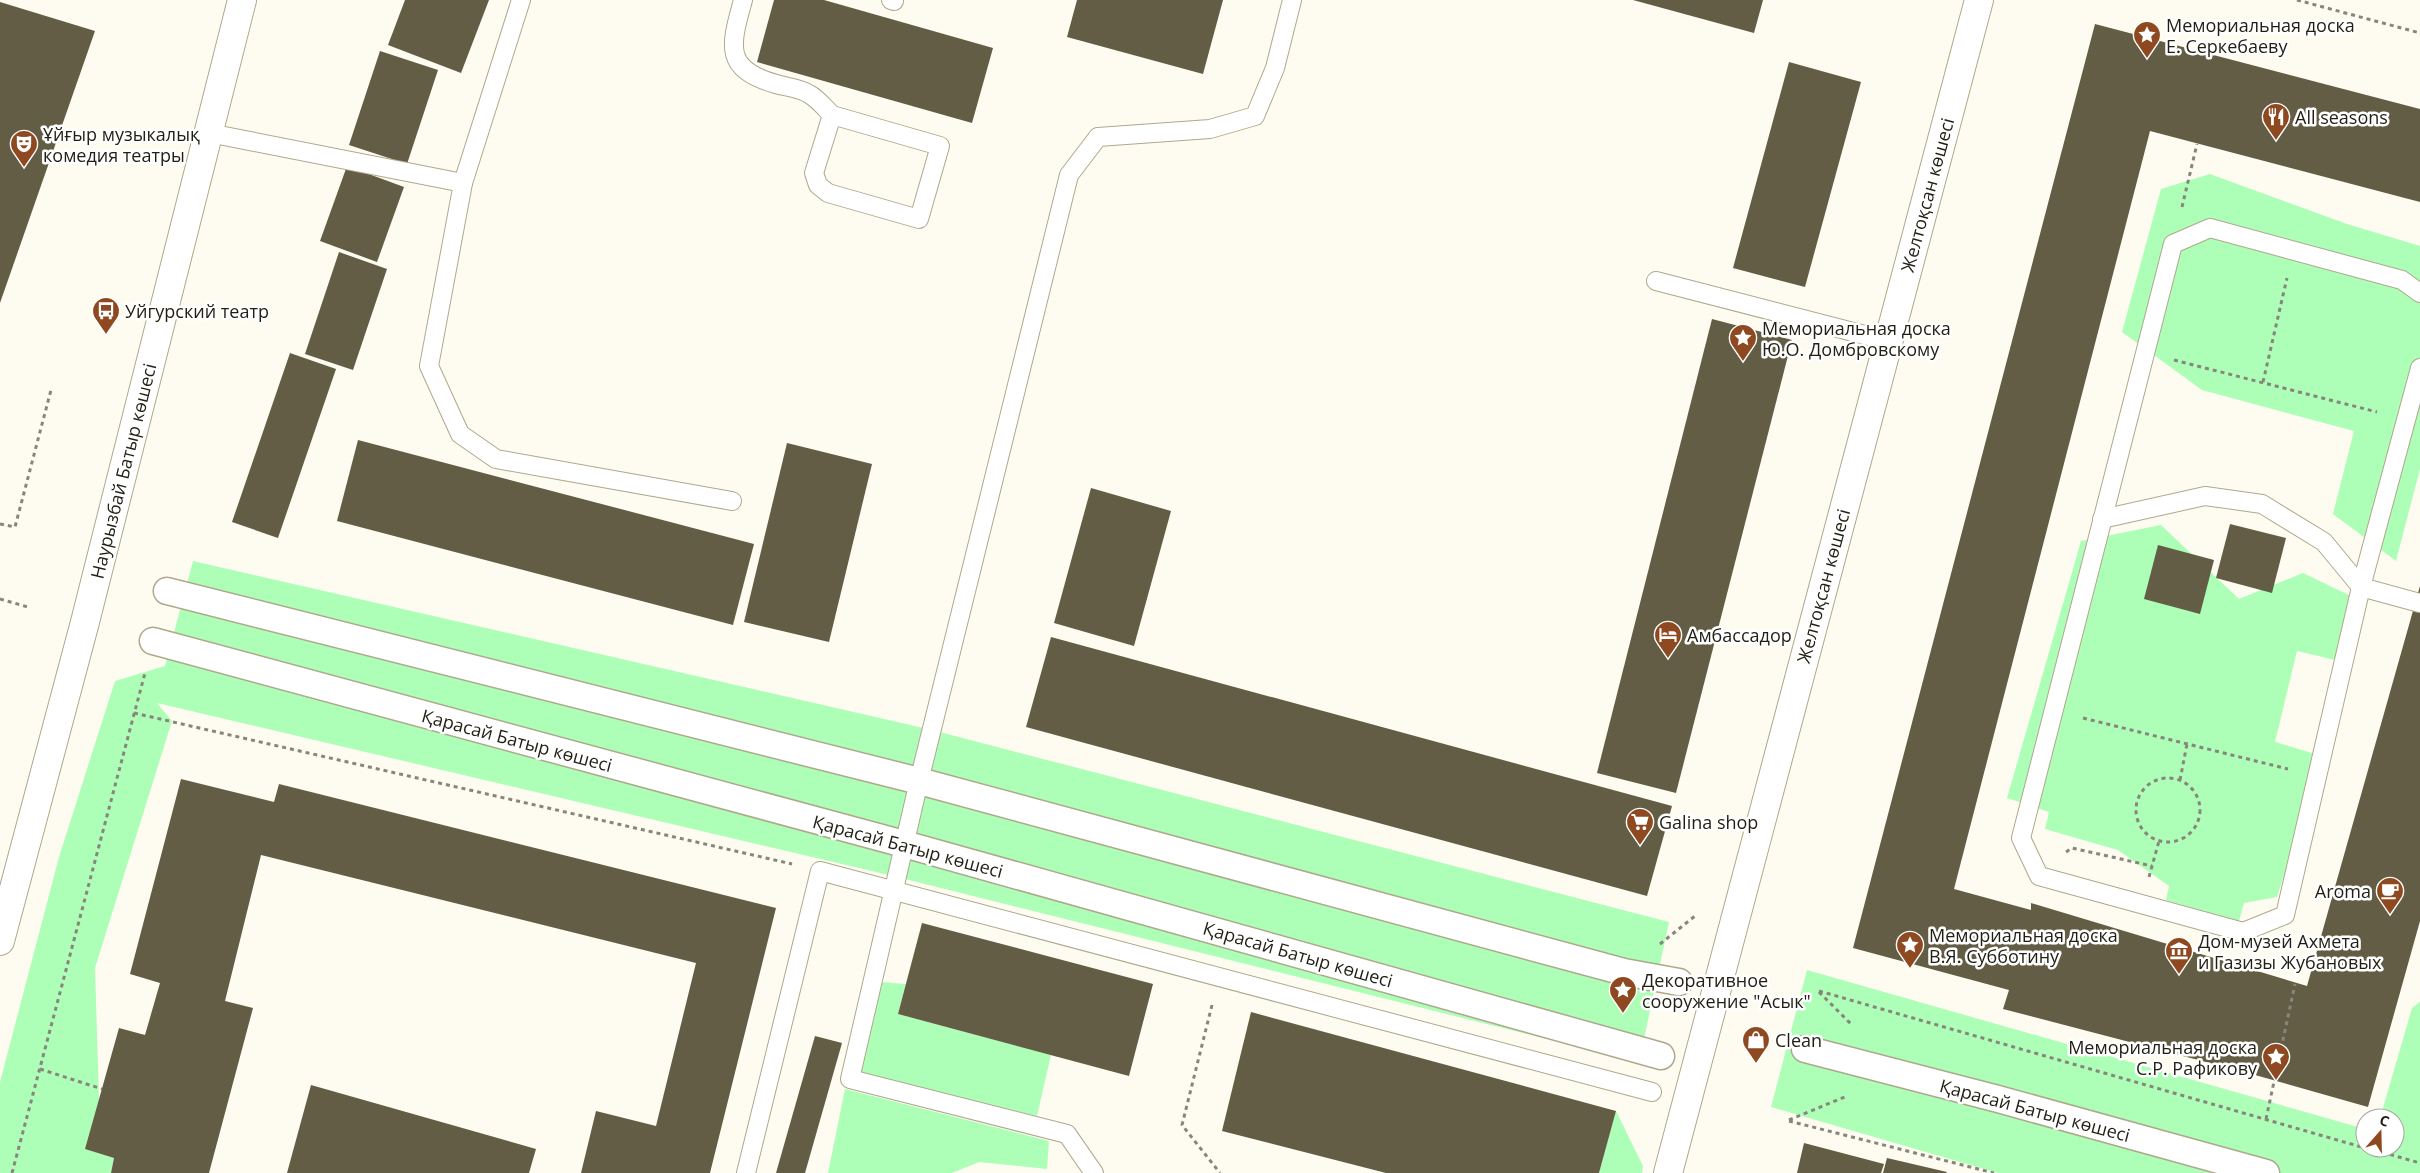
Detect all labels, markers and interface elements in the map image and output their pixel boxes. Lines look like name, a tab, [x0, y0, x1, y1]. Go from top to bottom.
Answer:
place label: Мемориальная доска Е. Серкебаеву	[2166, 13, 2355, 58]
place icon: Мемориальная доска Е. Серкебаеву	[2132, 20, 2162, 59]
restaurant icon: All seasons	[2261, 102, 2291, 141]
place label: All seasons	[2295, 105, 2388, 129]
street label: Желтоқсан көшесі	[1895, 115, 1959, 275]
place label: Ұйғыр музыкалық комедия театры	[43, 122, 200, 167]
theatre icon: Ұйғыр музыкалық комедия театры	[9, 129, 39, 168]
bus stop icon: Уйгурский театр	[91, 296, 121, 335]
place label: Уйгурский театр	[125, 299, 269, 323]
place label: Мемориальная доска Ю.О. Домбровскому	[1762, 316, 1951, 361]
place icon: Мемориальная доска Ю.О. Домбровскому	[1728, 323, 1758, 362]
street label: Наурызбай Батыр көшесі	[85, 361, 161, 581]
street label: Желтоқсан көшесі	[1791, 506, 1855, 666]
hotel icon: Амбассадор	[1653, 620, 1683, 659]
place label: Амбассадор	[1687, 623, 1792, 647]
street label: Қарасай Батыр көшесі	[419, 703, 615, 777]
supermarket icon: Galina shop	[1625, 807, 1655, 846]
street label: Қарасай Батыр көшесі	[810, 809, 1006, 883]
place label: Galina shop	[1659, 810, 1758, 834]
cafe icon: Aroma	[2375, 876, 2405, 915]
place label: Aroma	[2315, 879, 2371, 903]
street label: Қарасай Батыр көшесі	[1200, 915, 1396, 993]
place label: Мемориальная доска В.Я. Субботину	[1929, 923, 2118, 968]
place label: Дом-музей Ахмета и Газизы Жубановых	[2198, 929, 2382, 974]
place icon: Мемориальная доска В.Я. Субботину	[1895, 930, 1925, 969]
museum icon: Дом-музей Ахмета и Газизы Жубановых	[2164, 936, 2194, 975]
place label: Декоративное сооружение "Асык"	[1642, 968, 1811, 1013]
place icon: Декоративное сооружение "Асык"	[1608, 975, 1638, 1014]
shop icon: Clean	[1741, 1025, 1771, 1064]
place label: Clean	[1775, 1028, 1822, 1052]
place label: Мемориальная доска С.Р. Рафикову	[2068, 1035, 2258, 1080]
place icon: Мемориальная доска С.Р. Рафикову	[2261, 1042, 2291, 1081]
street label: Қарасай Батыр көшесі	[1937, 1073, 2133, 1147]
north arrow	[2355, 1108, 2405, 1158]
text: С	[2377, 1110, 2392, 1131]

